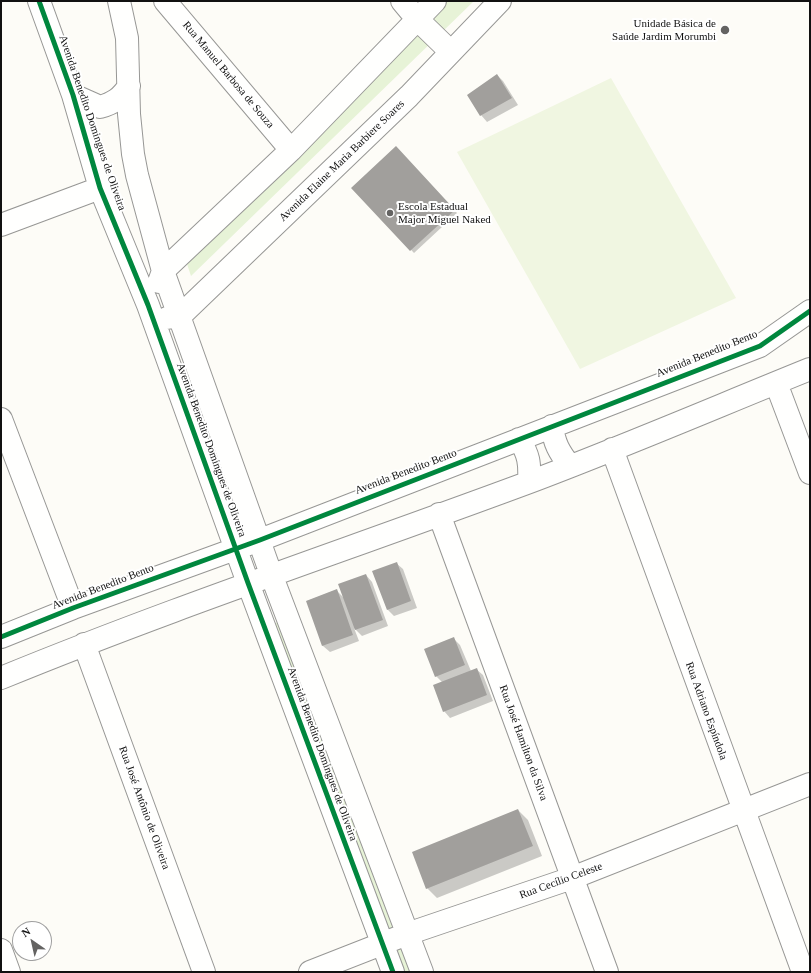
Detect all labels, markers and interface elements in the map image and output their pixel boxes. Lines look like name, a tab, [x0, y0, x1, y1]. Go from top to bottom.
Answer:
place label: Unidade Básica de Saúde Jardim Morumbi	[612, 17, 716, 43]
street label: Rua Manuel Barbosa de Souza	[179, 19, 277, 131]
marker: Unidade Básica de Saúde Jardim Morumbi	[719, 24, 731, 36]
street label: Avenida Benedito Domingues de Oliveira	[56, 34, 128, 212]
street label: Avenida Elaine Maria Barbiere Soares	[277, 98, 407, 224]
place label: Escola Estadual Major Miguel Naked	[398, 200, 491, 226]
marker: Escola Estadual Major Miguel Naked	[385, 208, 395, 218]
street label: Avenida Benedito Bento	[654, 328, 760, 380]
street label: Avenida Benedito Domingues de Oliveira	[173, 361, 249, 539]
street label: Avenida Benedito Bento	[353, 446, 459, 498]
street label: Avenida Benedito Bento	[50, 561, 156, 613]
street label: Rua Adriano Espíndola	[682, 660, 730, 762]
street label: Avenida Benedito Domingues de Oliveira	[284, 665, 360, 843]
street label: Rua José Hamilton da Silva	[496, 683, 550, 803]
street label: Rua José Antônio de Oliveira	[116, 745, 172, 871]
street label: Rua Cecílio Celeste	[518, 860, 604, 902]
north arrow	[12, 921, 52, 961]
text: N	[19, 925, 32, 939]

